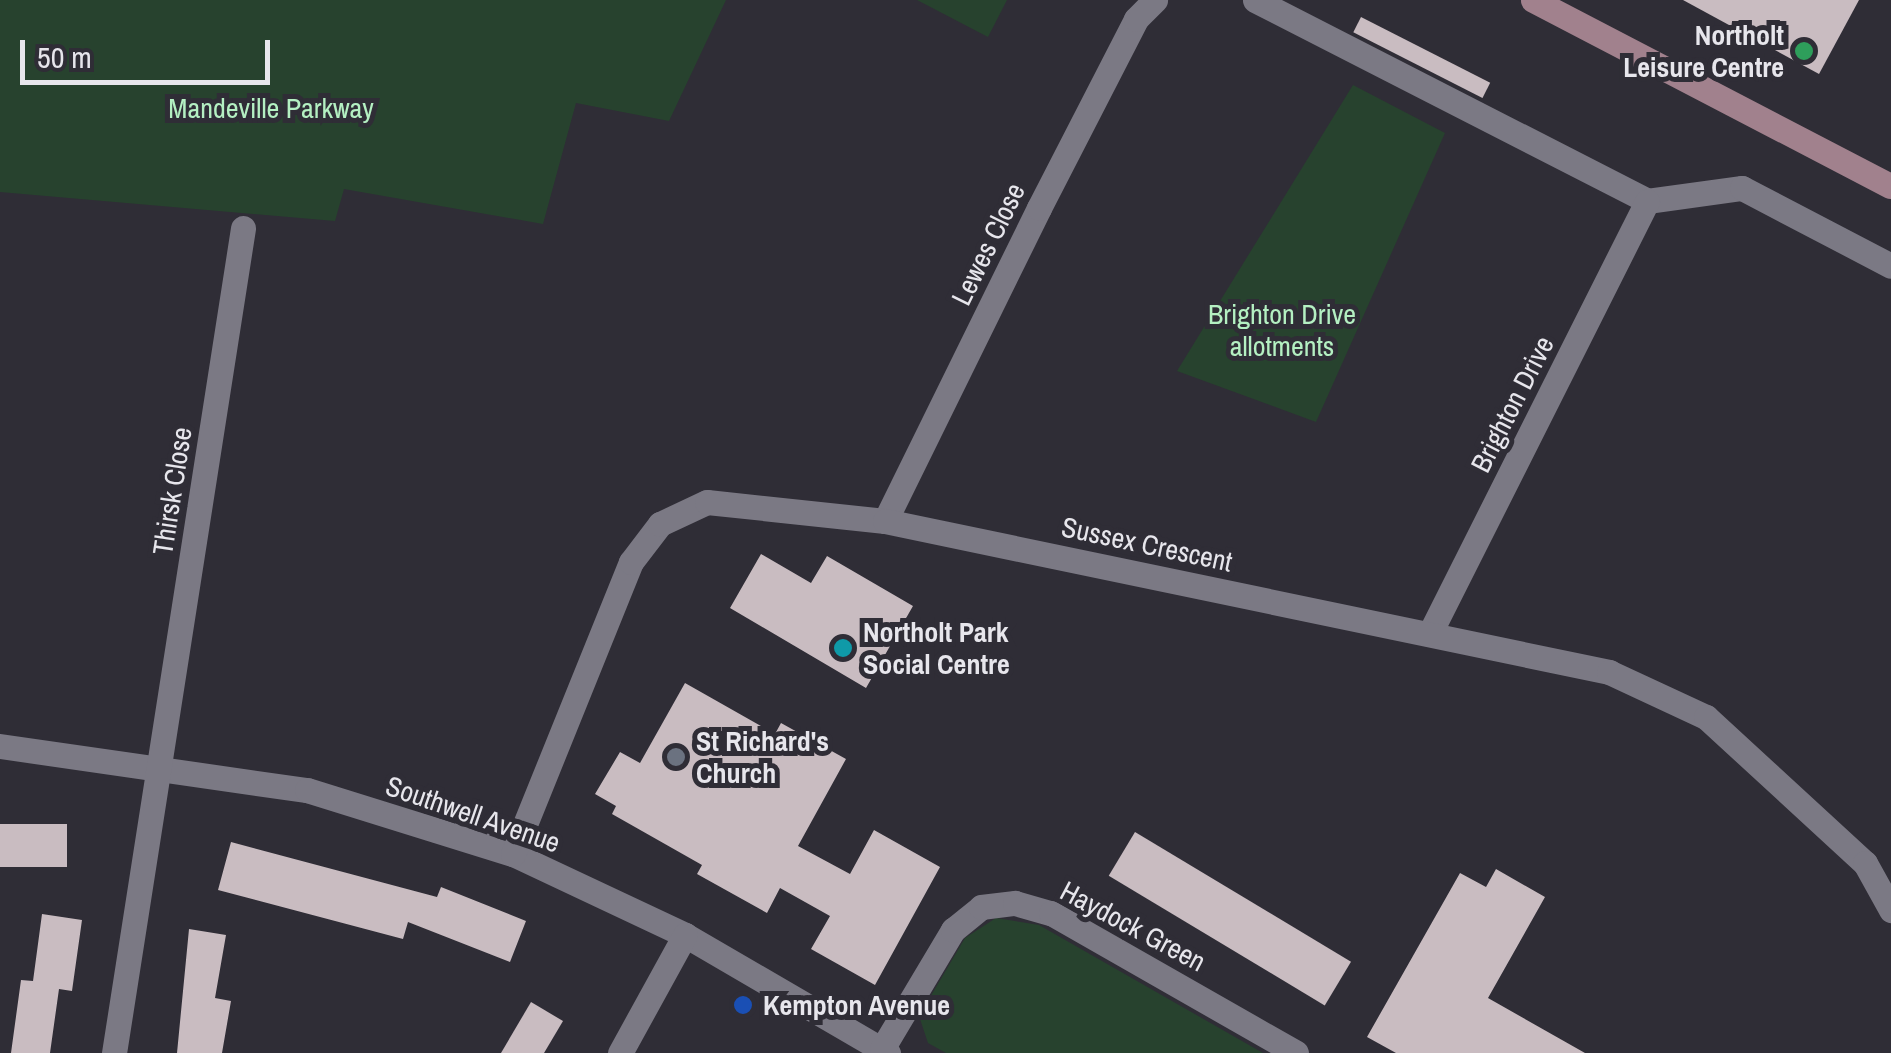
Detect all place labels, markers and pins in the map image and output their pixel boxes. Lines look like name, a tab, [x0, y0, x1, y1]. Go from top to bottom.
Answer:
place label: Northolt Leisure Centre	[1623, 18, 1784, 84]
marker: Northolt Leisure Centre	[1793, 40, 1815, 62]
place label: Northolt Park Social Centre	[863, 615, 1010, 681]
marker: Northolt Park Social Centre	[832, 637, 854, 659]
place label: St Richard's Church	[696, 724, 829, 790]
marker: St Richard's Church	[665, 746, 687, 768]
place label: Kempton Avenue	[763, 988, 951, 1022]
marker: Kempton Avenue	[732, 994, 754, 1016]

